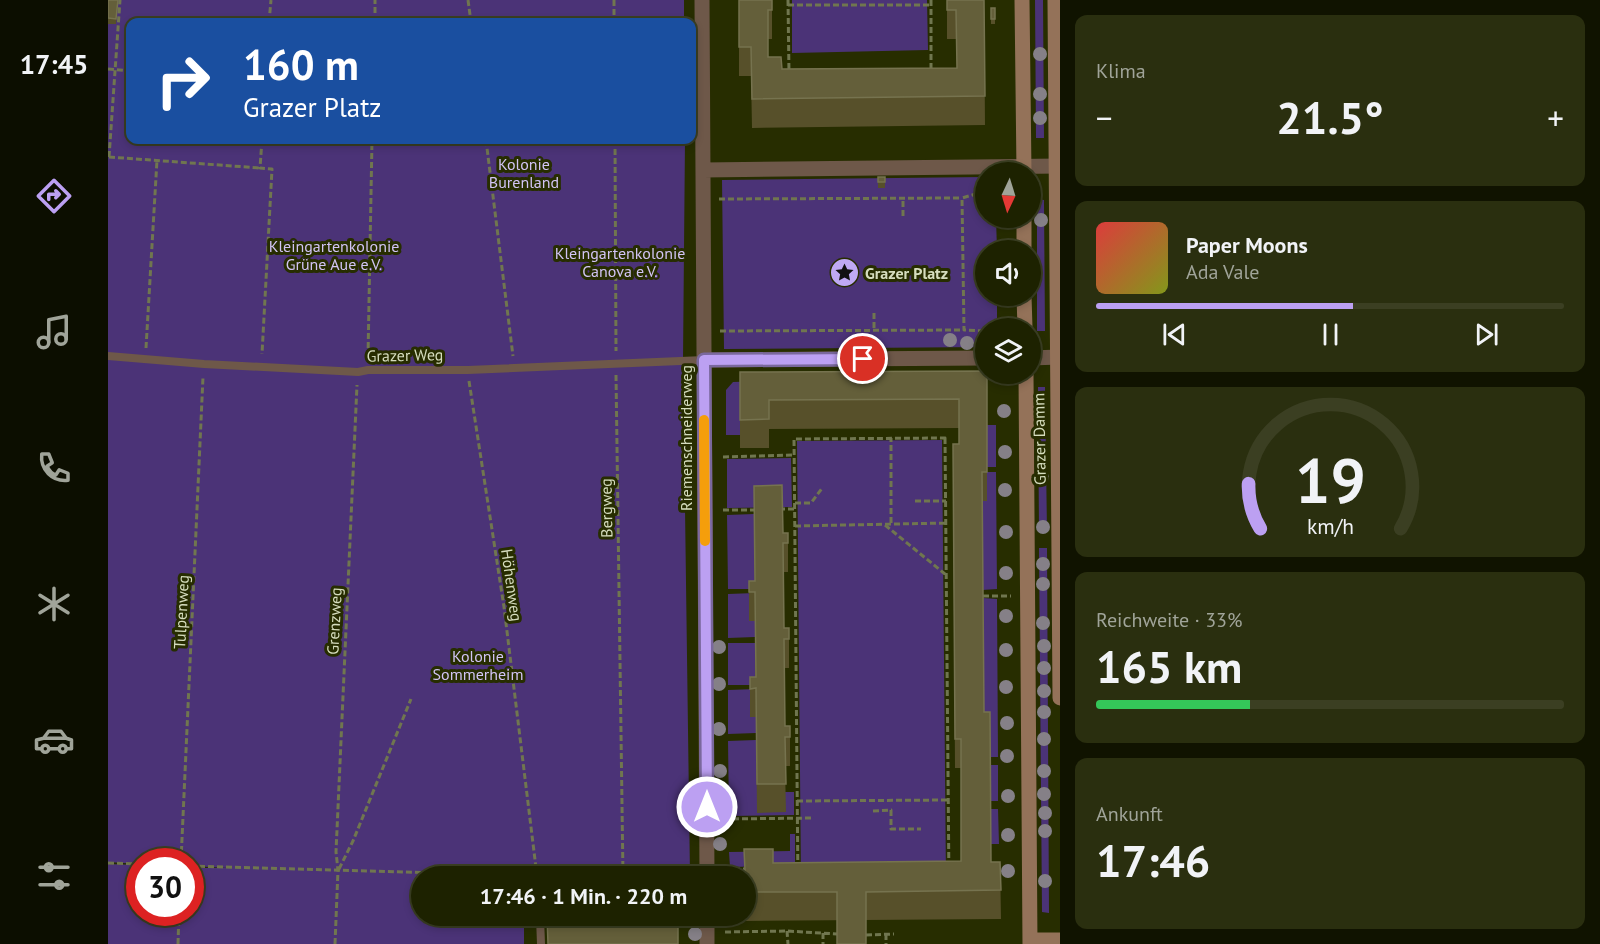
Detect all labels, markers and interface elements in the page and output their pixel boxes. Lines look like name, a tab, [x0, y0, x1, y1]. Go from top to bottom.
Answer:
text: 160 m	[243, 37, 359, 92]
icon: right	[144, 42, 222, 120]
text: 17:45	[20, 47, 88, 81]
text: Klima	[1096, 58, 1146, 84]
text: 21.5°	[1276, 88, 1384, 146]
text: Grazer Platz	[243, 90, 381, 124]
text: −	[1096, 96, 1113, 139]
text: +	[1547, 96, 1564, 139]
park label: Kolonie Burenland	[489, 154, 559, 192]
north arrow	[975, 162, 1041, 228]
map controls	[975, 162, 1041, 384]
icon: directions	[33, 175, 75, 217]
text: Paper Moons	[1186, 231, 1308, 259]
park label: Kleingartenkolonie Grüne Aue e.V.	[269, 236, 399, 274]
button: sound	[975, 240, 1041, 306]
park label: Kleingartenkolonie Canova e.V.	[555, 243, 685, 281]
place icon: Grazer Platz	[828, 257, 860, 289]
text: Ada Vale	[1186, 259, 1259, 285]
place label: Grazer Platz	[865, 263, 948, 283]
icon: music	[33, 311, 75, 353]
button: layers	[975, 318, 1041, 384]
icon: previous	[1158, 318, 1191, 351]
icon: pause	[1314, 318, 1347, 351]
icon: next	[1470, 318, 1503, 351]
pin	[837, 333, 888, 384]
icon: arrive	[846, 342, 879, 375]
street label: Grazer Weg	[366, 344, 444, 366]
street label: Riemenschneiderweg	[676, 365, 696, 511]
street label: Grazer Damm	[1028, 393, 1050, 485]
text: 19	[1295, 439, 1365, 520]
icon: phone	[33, 447, 75, 489]
street label: Bergweg	[595, 478, 617, 538]
text: km/h	[1306, 512, 1353, 540]
street label: Höhenweg	[497, 547, 527, 623]
street label: Tulpenweg	[169, 574, 193, 650]
icon: climate	[33, 583, 75, 625]
street label: Grenzweg	[322, 587, 346, 655]
text: Reichweite · 33%	[1096, 607, 1242, 633]
text: 165 km	[1096, 637, 1242, 695]
park label: Kolonie Sommerheim	[433, 646, 523, 684]
icon: car	[33, 719, 75, 761]
position arrow	[675, 775, 739, 839]
text: Ankunft	[1096, 801, 1163, 827]
text: 17:46	[1096, 831, 1210, 889]
speed limit sign: 30	[126, 848, 204, 926]
icon: filters	[33, 855, 75, 897]
text: 17:46 · 1 Min. · 220 m	[480, 882, 687, 910]

